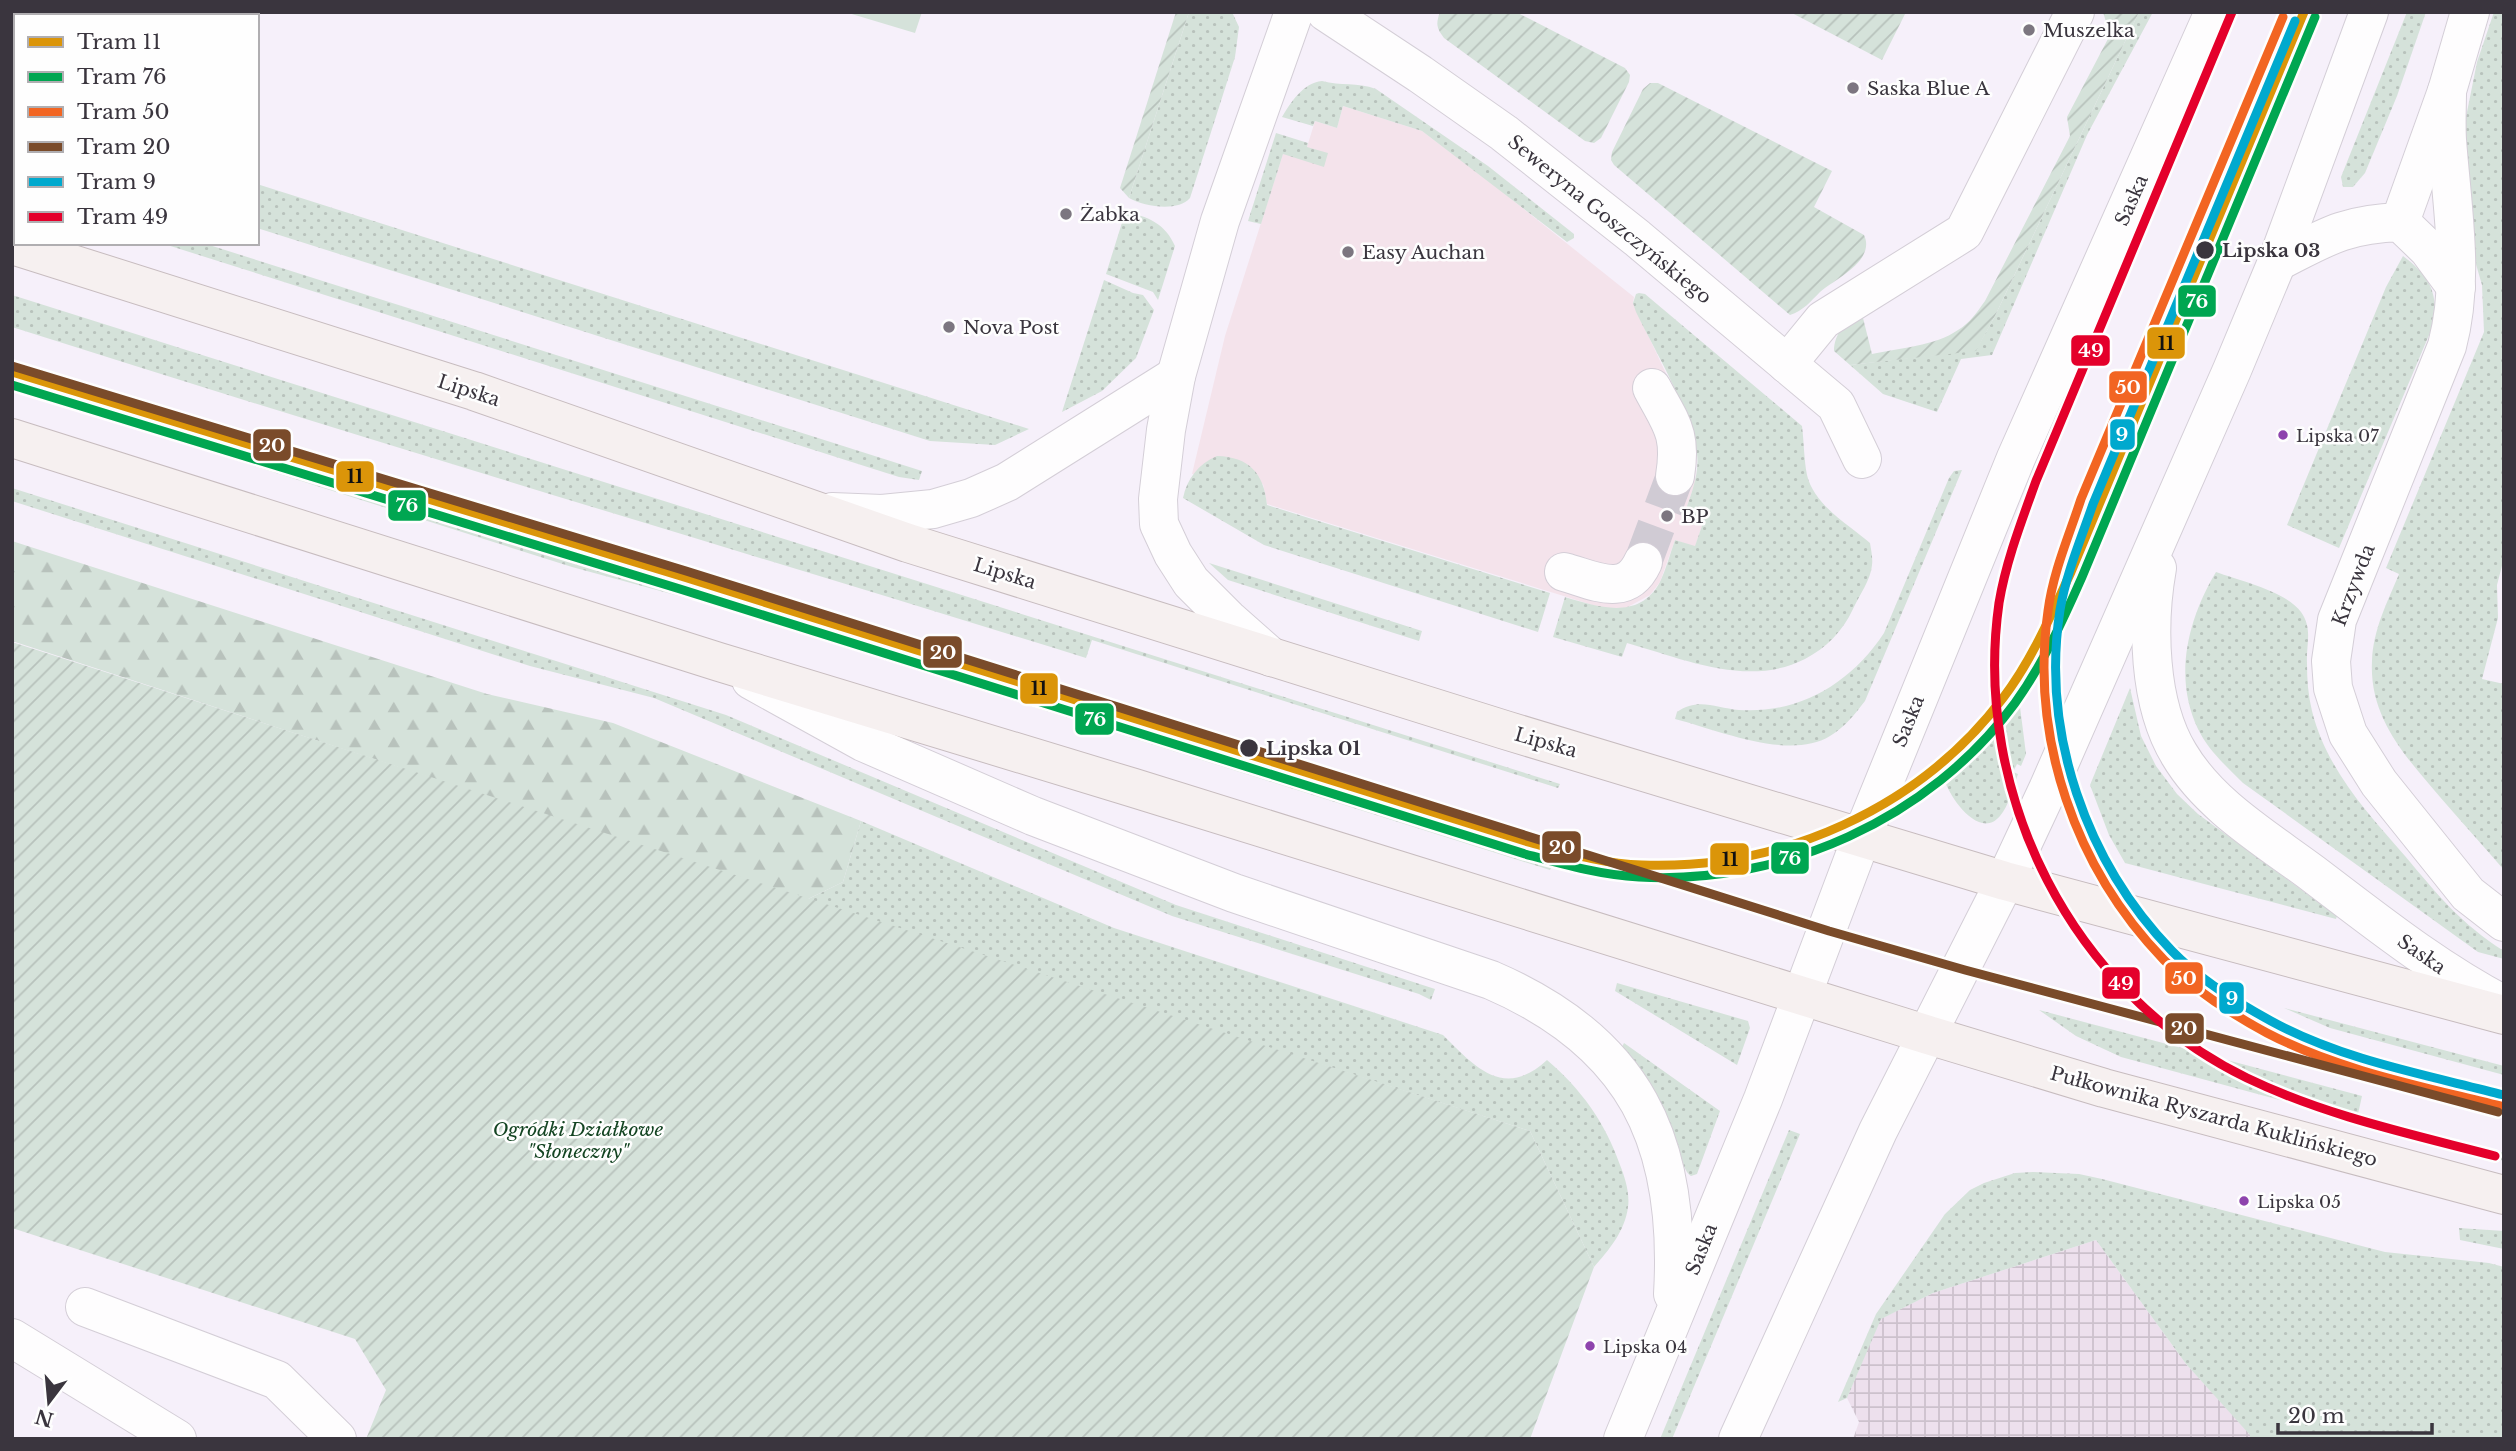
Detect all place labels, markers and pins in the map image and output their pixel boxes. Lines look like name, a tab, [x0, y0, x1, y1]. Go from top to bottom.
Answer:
place label: Muszelka	[2043, 19, 2135, 42]
marker: Muszelka	[2021, 22, 2037, 38]
place label: Saska Blue A	[1867, 77, 1990, 100]
marker: Saska Blue A	[1845, 80, 1861, 96]
place label: Żabka	[1080, 203, 1140, 226]
marker: Żabka	[1058, 206, 1074, 222]
marker: Lipska 03	[2194, 239, 2216, 261]
place label: Lipska 03	[2222, 239, 2320, 262]
place label: Easy Auchan	[1362, 241, 1485, 264]
marker: Easy Auchan	[1340, 244, 1356, 260]
place label: Nova Post	[963, 316, 1060, 339]
marker: Nova Post	[941, 319, 957, 335]
place label: Lipska 07	[2296, 426, 2379, 447]
marker: Lipska 07	[2276, 428, 2290, 442]
place label: BP	[1681, 505, 1709, 528]
marker: BP	[1659, 508, 1675, 524]
marker: Lipska 01	[1238, 737, 1260, 759]
place label: Lipska 01	[1266, 737, 1361, 760]
place label: Lipska 05	[2257, 1192, 2341, 1213]
marker: Lipska 05	[2237, 1194, 2251, 1208]
place label: Lipska 04	[1603, 1337, 1687, 1358]
marker: Lipska 04	[1583, 1339, 1597, 1353]

